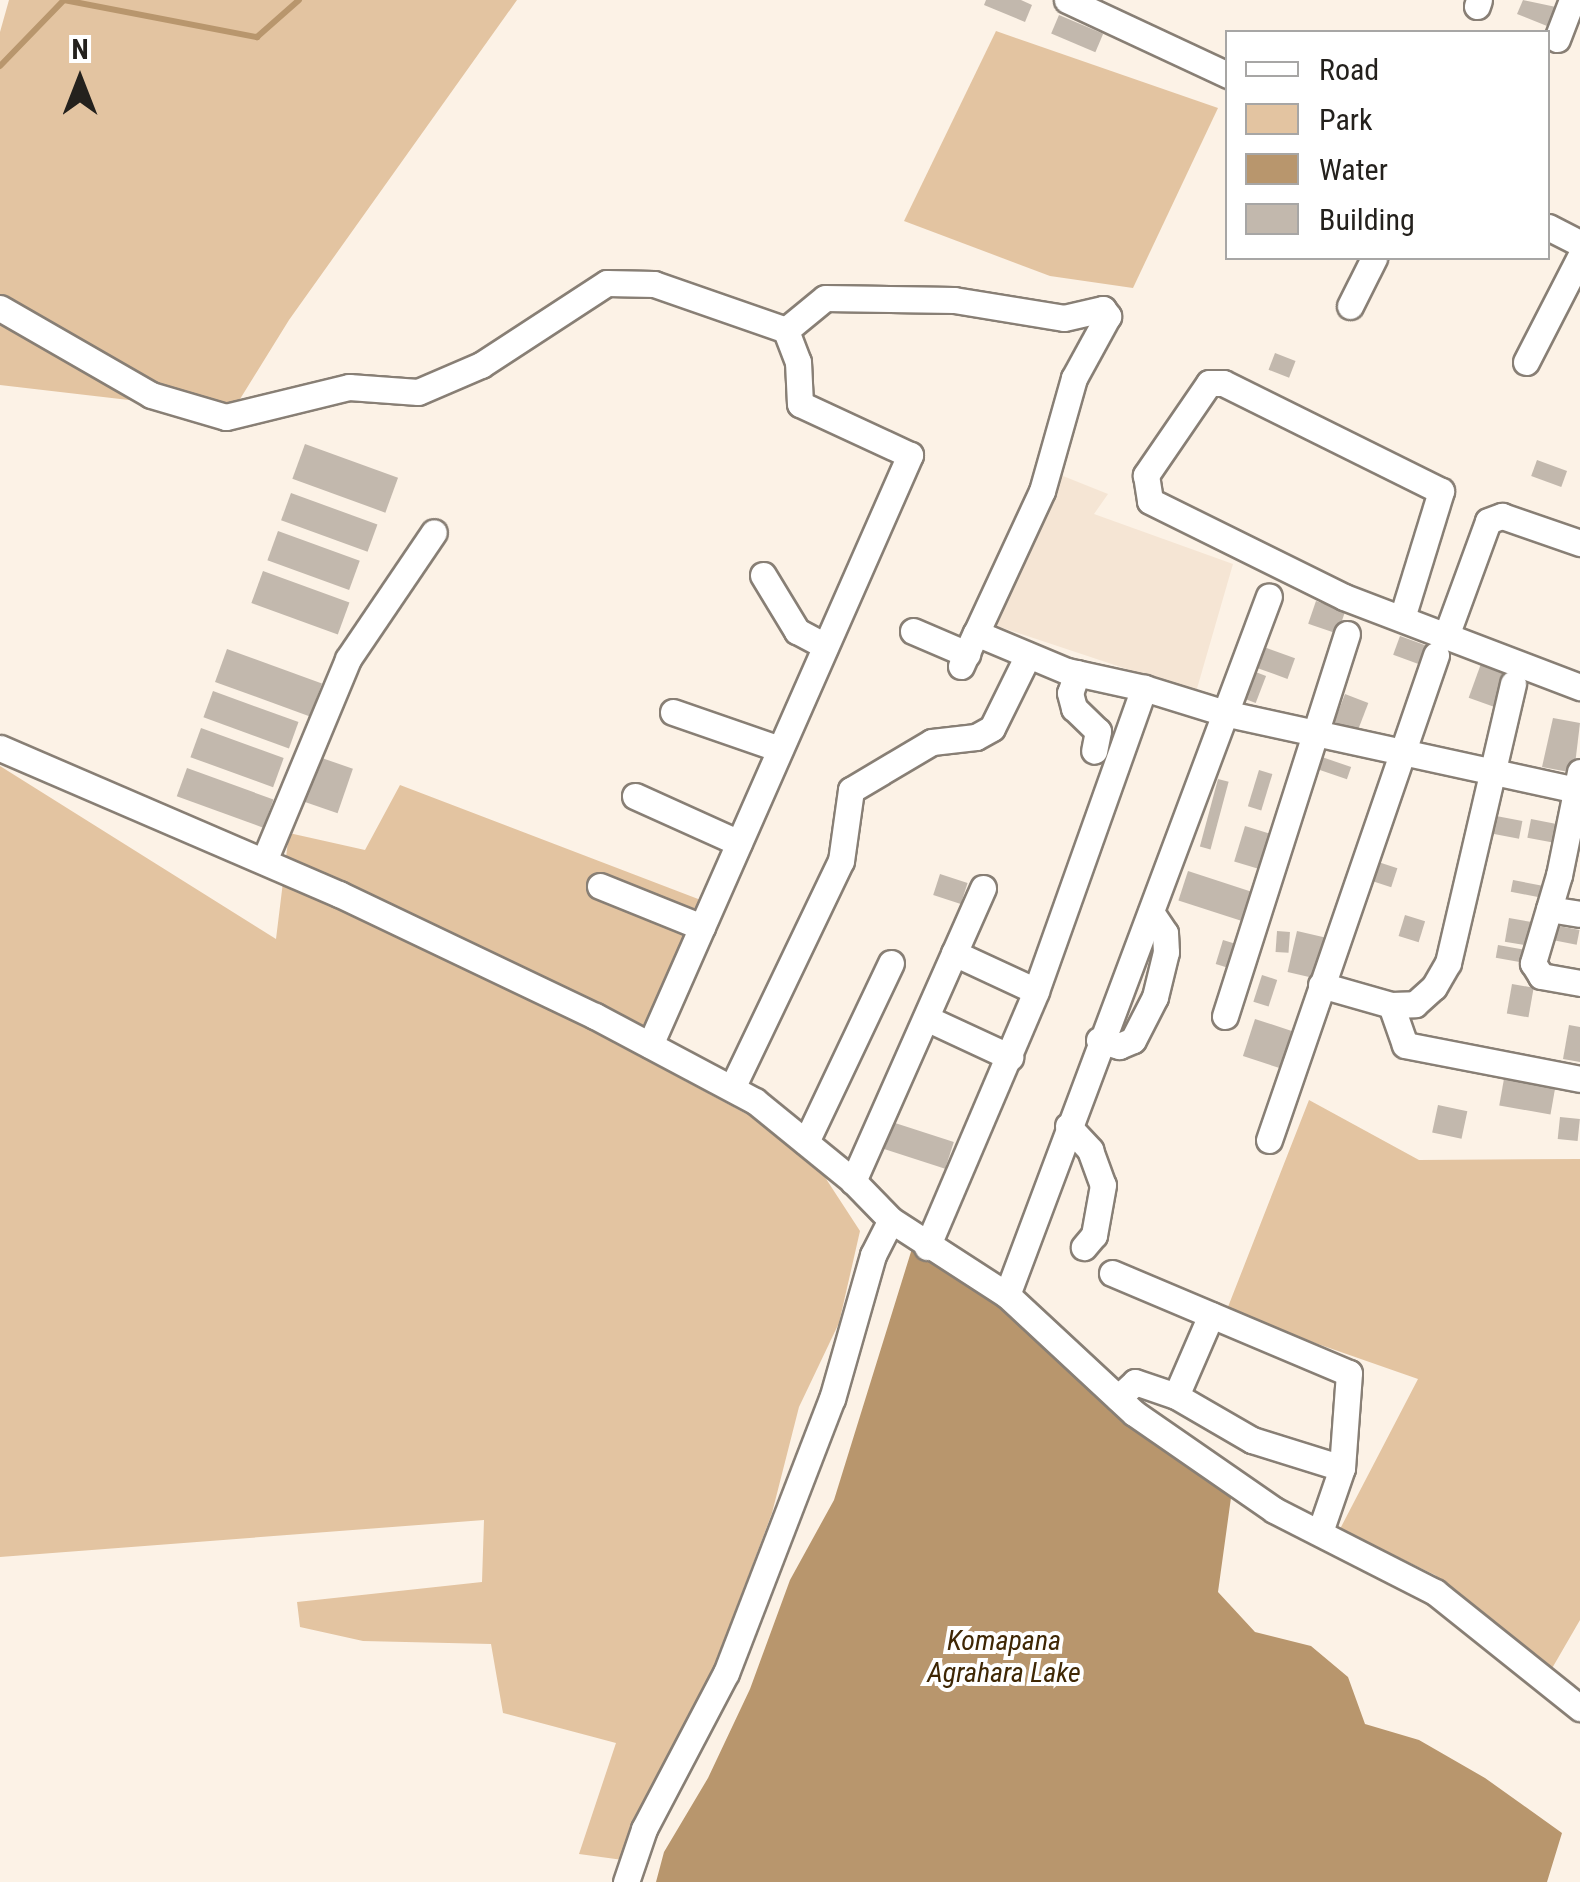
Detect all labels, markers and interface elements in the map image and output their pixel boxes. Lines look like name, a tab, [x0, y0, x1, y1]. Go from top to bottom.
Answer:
north arrow	[30, 30, 130, 130]
legend	[1225, 30, 1550, 260]
text: N	[71, 33, 89, 66]
text: Road	[1319, 52, 1379, 87]
text: Park	[1319, 102, 1373, 137]
text: Water	[1319, 152, 1388, 187]
text: Building	[1319, 202, 1415, 237]
water label: Komapana Agrahara Lake	[927, 1624, 1081, 1690]

